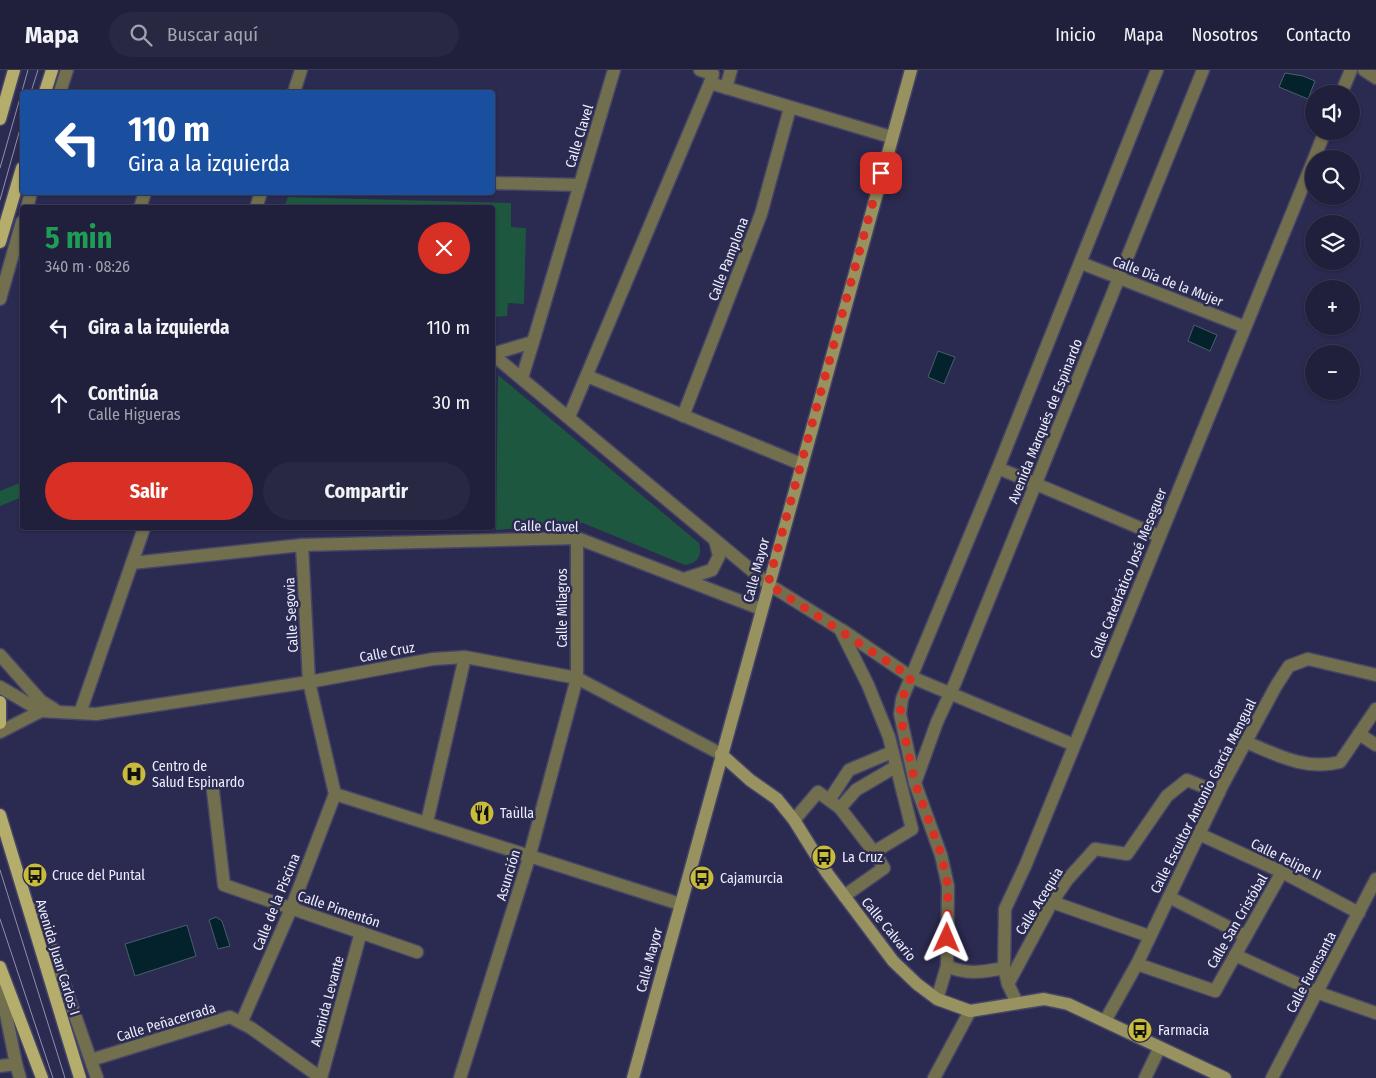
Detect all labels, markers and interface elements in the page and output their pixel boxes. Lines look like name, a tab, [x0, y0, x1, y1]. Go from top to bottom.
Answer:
search box	[109, 12, 459, 57]
text: Mapa	[25, 21, 79, 49]
icon: search	[127, 21, 155, 49]
text: Buscar aquí	[167, 23, 258, 46]
text: Inicio	[1055, 24, 1096, 46]
text: Mapa	[1124, 24, 1164, 46]
text: Nosotros	[1192, 24, 1258, 46]
text: Contacto	[1286, 24, 1351, 46]
map controls	[1305, 85, 1360, 400]
button: sound	[1305, 85, 1360, 140]
street label: Calle Clavel	[562, 102, 597, 170]
text: 110 m	[128, 108, 210, 150]
icon: left	[45, 110, 110, 175]
text: Gira a la izquierda	[128, 150, 290, 177]
button: search	[1305, 150, 1360, 205]
pin	[860, 152, 902, 194]
icon: arrive	[867, 159, 895, 187]
street label: Calle Pamplona	[705, 215, 752, 303]
button: layers	[1305, 215, 1360, 270]
text: 5 min	[45, 220, 112, 256]
button: close	[418, 222, 470, 274]
street label: Calle Día de la Mujer	[1110, 253, 1226, 310]
text: 340 m · 08:26	[45, 257, 130, 276]
button: +	[1305, 280, 1360, 335]
icon: left	[45, 314, 73, 342]
text: Gira a la izquierda	[88, 316, 230, 339]
text: 110 m	[426, 316, 470, 339]
street label: Avenida Marqués de Espinardo	[1005, 336, 1086, 506]
button: −	[1305, 345, 1360, 400]
text: Continúa	[88, 382, 159, 405]
icon: ahead	[45, 389, 73, 417]
text: 30 m	[432, 391, 470, 414]
text: Calle Higueras	[88, 405, 181, 424]
button: Salir	[45, 462, 253, 520]
button: Compartir	[263, 462, 470, 520]
street label: Calle Catedrático José Meseguer	[1086, 485, 1171, 661]
street label: Calle Clavel	[513, 517, 579, 536]
street label: Calle Mayor	[740, 536, 773, 604]
street label: Calle Milagros	[554, 568, 571, 648]
street label: Calle Segovia	[281, 577, 302, 653]
street label: Calle Cruz	[358, 639, 417, 666]
street label: Calle Escultor Antonio García Mengual	[1147, 696, 1260, 896]
place label: Centro de Salud Espinardo	[152, 758, 245, 791]
hospital icon: Centro de Salud Espinardo	[121, 761, 147, 787]
restaurant icon: Taùlla	[469, 800, 495, 826]
place label: Taùlla	[500, 805, 534, 822]
street label: Calle Felipe II	[1248, 835, 1324, 884]
bus stop icon: La Cruz	[811, 844, 837, 870]
street label: Asunción	[493, 848, 524, 903]
place label: La Cruz	[842, 849, 883, 866]
street label: Calle de la Piscina	[249, 851, 304, 953]
bus stop icon: Cruce del Puntal	[22, 862, 48, 888]
street label: Calle Acequia	[1012, 864, 1067, 938]
bus stop icon: Cajamurcia	[689, 865, 715, 891]
place label: Cruce del Puntal	[52, 867, 145, 884]
place label: Cajamurcia	[720, 870, 783, 887]
street label: Calle San Cristóbal	[1203, 871, 1272, 972]
street label: Calle Pimentón	[295, 887, 382, 932]
street label: Calle Calvario	[858, 894, 919, 965]
street label: Avenida Juan Carlos I	[32, 897, 83, 1017]
position arrow	[920, 911, 972, 963]
street label: Calle Mayor	[633, 926, 666, 994]
street label: Calle Fuensanta	[1283, 928, 1340, 1016]
street label: Avenida Levante	[307, 954, 348, 1048]
street label: Calle Peñacerrada	[115, 999, 218, 1046]
bus stop icon: Farmacia	[1127, 1017, 1153, 1043]
place label: Farmacia	[1158, 1022, 1209, 1039]

